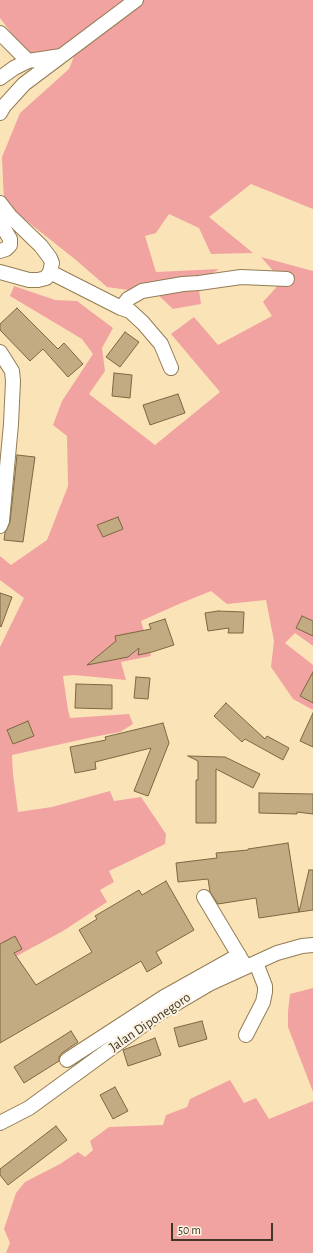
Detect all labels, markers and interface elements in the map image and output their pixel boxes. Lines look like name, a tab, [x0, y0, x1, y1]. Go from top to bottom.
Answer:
street label: Jalan Diponegoro	[106, 989, 194, 1055]
scale bar	[173, 1215, 275, 1241]
text: 50 m	[178, 1224, 201, 1236]

